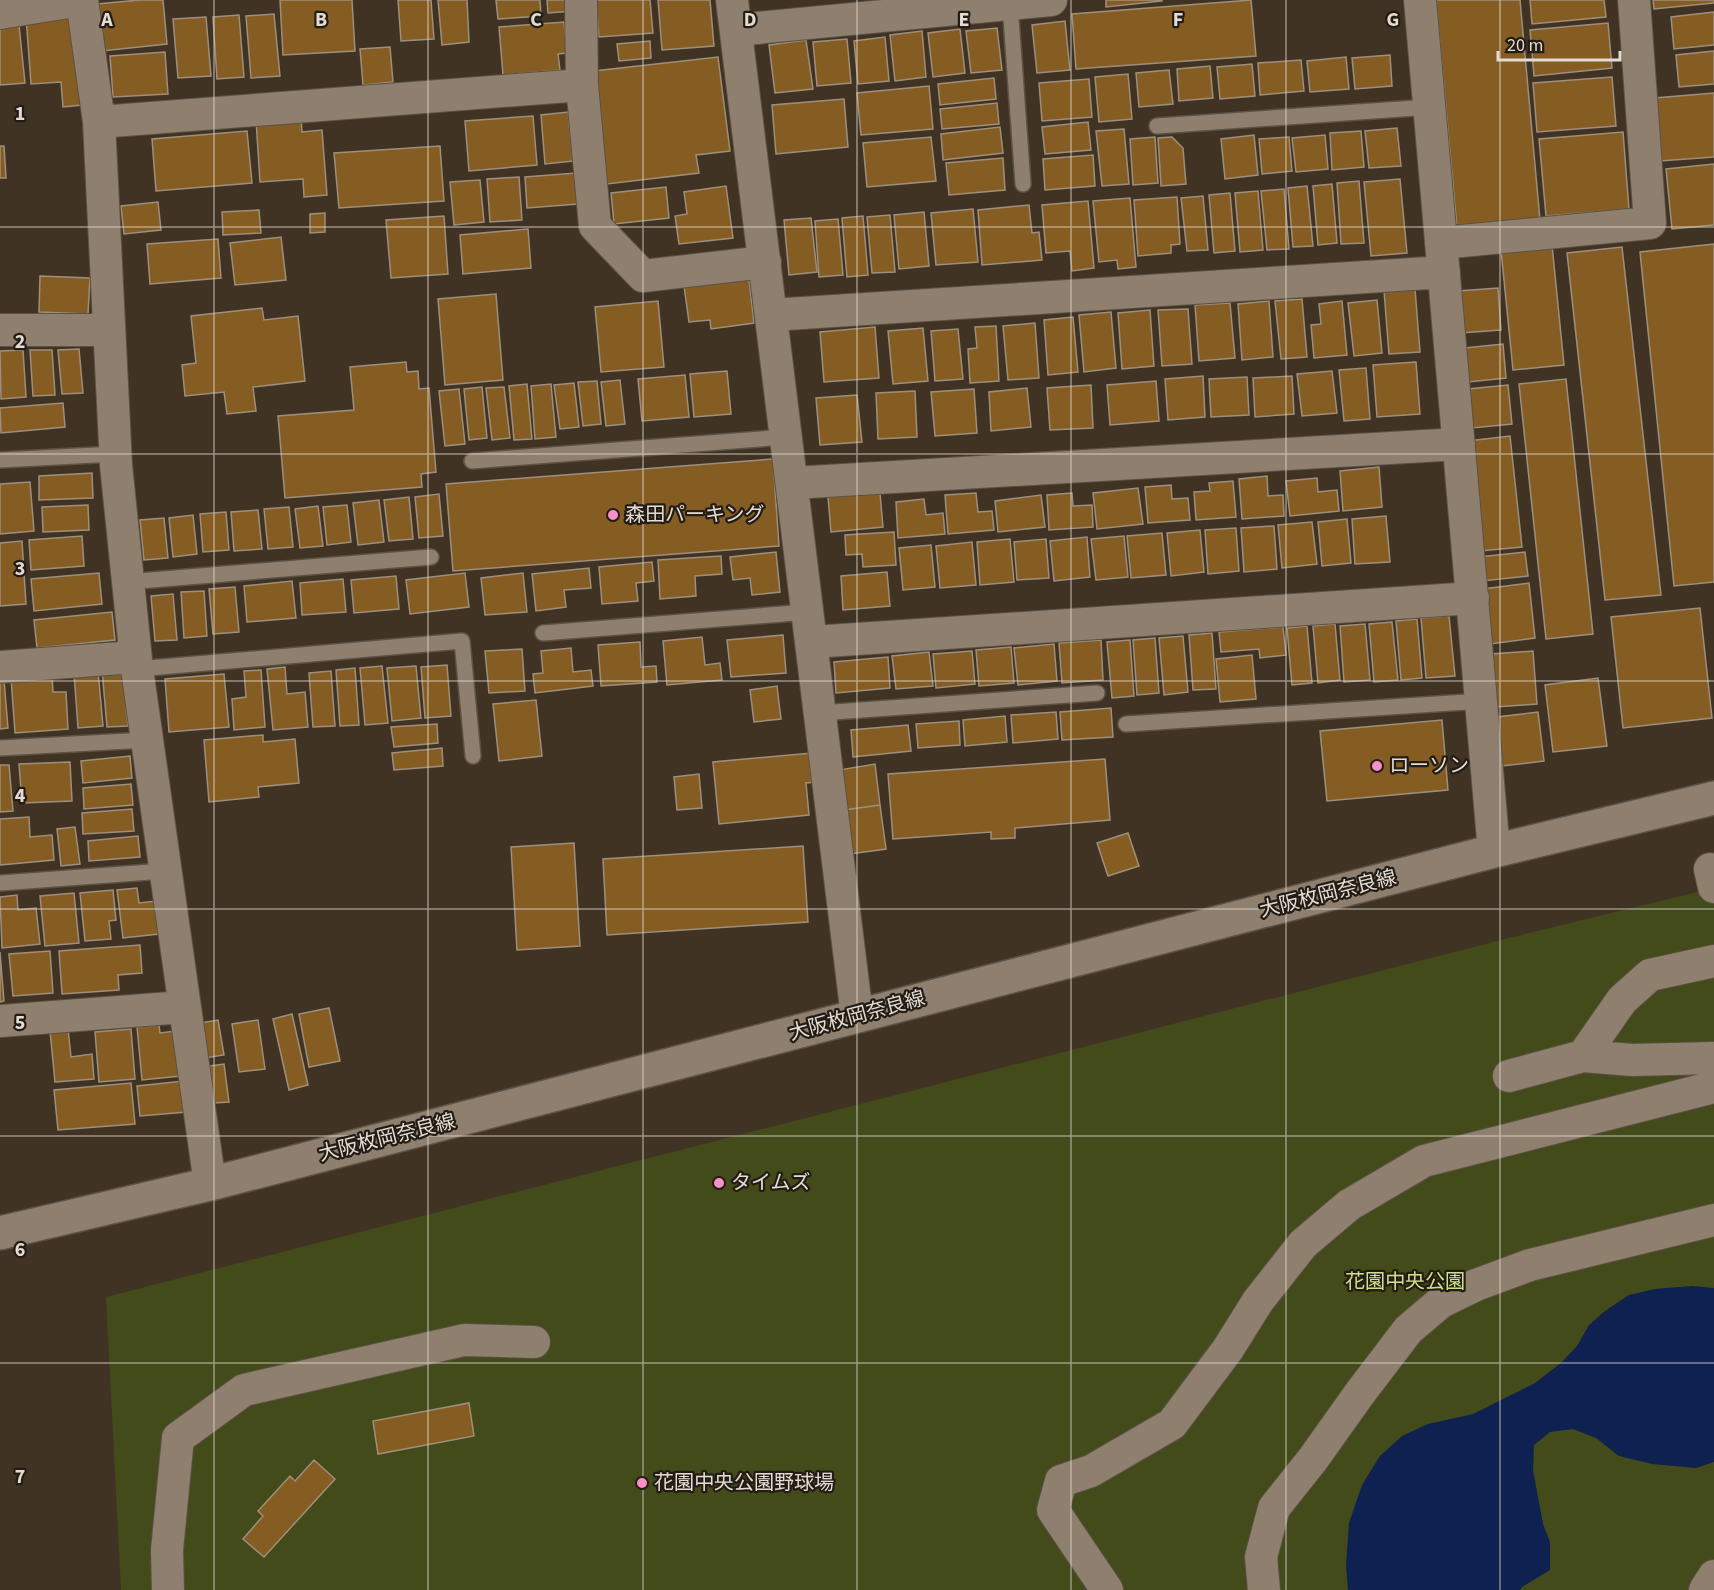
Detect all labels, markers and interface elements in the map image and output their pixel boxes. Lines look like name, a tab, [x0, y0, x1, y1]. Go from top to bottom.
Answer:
text: A	[100, 6, 113, 34]
text: B	[315, 6, 327, 34]
text: C	[530, 6, 542, 34]
text: D	[744, 6, 756, 34]
text: E	[959, 6, 969, 34]
text: F	[1173, 6, 1183, 34]
text: G	[1387, 6, 1399, 34]
scale bar	[1498, 24, 1620, 62]
text: 20 m	[1507, 33, 1543, 58]
text: 1	[15, 100, 25, 128]
text: 2	[15, 328, 25, 356]
place label: 森田パーキング	[625, 501, 764, 529]
marker: 森田パーキング	[606, 508, 620, 522]
text: 3	[15, 555, 25, 583]
place label: ローソン	[1389, 752, 1469, 780]
marker: ローソン	[1370, 759, 1384, 773]
text: 4	[15, 782, 26, 810]
street label: 大阪枚岡奈良線	[1257, 863, 1399, 925]
street label: 大阪枚岡奈良線	[786, 984, 928, 1048]
text: 5	[15, 1009, 25, 1037]
street label: 大阪枚岡奈良線	[316, 1107, 458, 1169]
place label: タイムズ	[731, 1169, 811, 1197]
marker: タイムズ	[712, 1176, 726, 1190]
text: 6	[15, 1236, 25, 1264]
park label: 花園中央公園	[1345, 1268, 1465, 1296]
text: 7	[15, 1463, 25, 1491]
place label: 花園中央公園野球場	[654, 1469, 834, 1497]
marker: 花園中央公園野球場	[635, 1476, 649, 1490]

